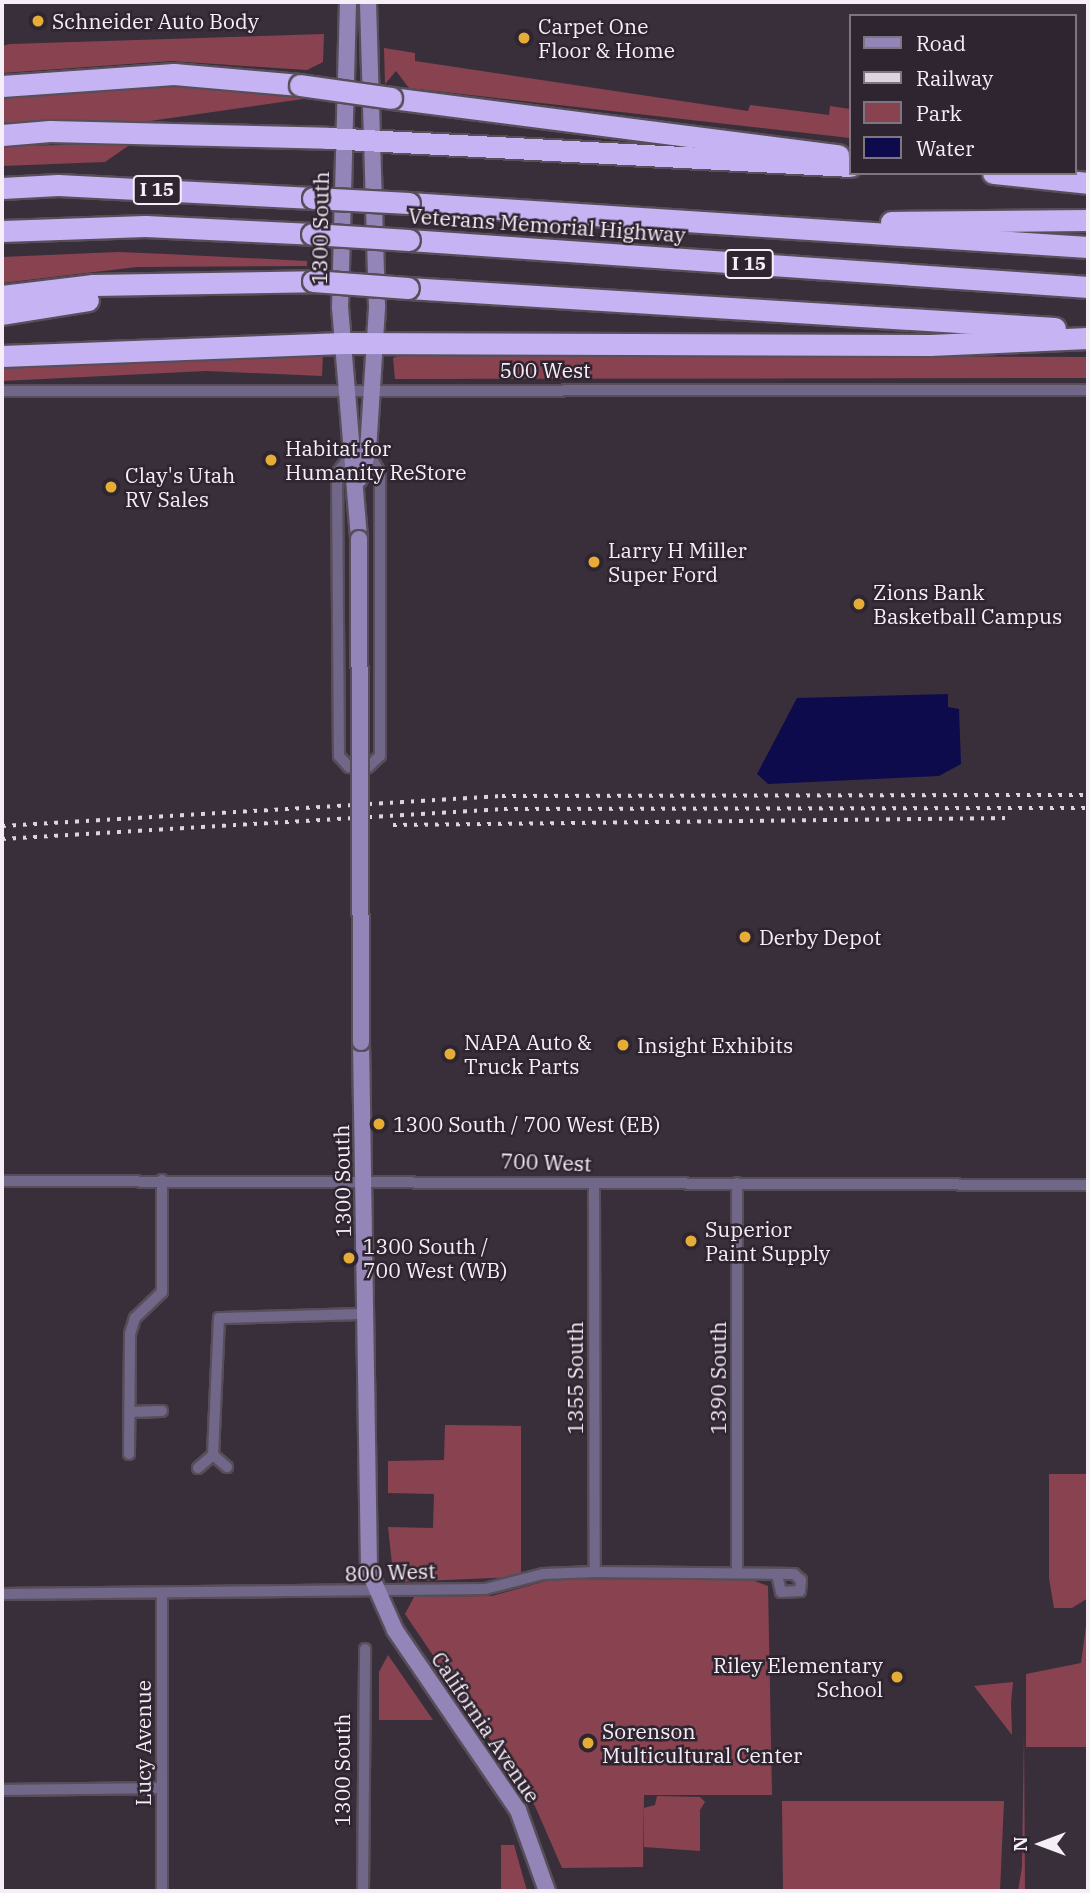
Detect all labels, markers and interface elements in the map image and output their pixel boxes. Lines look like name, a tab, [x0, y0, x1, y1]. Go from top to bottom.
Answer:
place label: Schneider Auto Body	[52, 8, 259, 34]
marker: Schneider Auto Body	[30, 13, 46, 29]
place label: Carpet One Floor & Home	[538, 13, 675, 63]
legend	[848, 14, 1076, 175]
text: Road	[916, 29, 966, 57]
marker: Carpet One Floor & Home	[516, 30, 532, 46]
text: Railway	[916, 64, 993, 92]
text: Park	[916, 99, 962, 127]
text: Water	[916, 134, 974, 162]
street label: 1300 South	[306, 171, 334, 285]
road number: I 15	[132, 174, 182, 206]
street label: Veterans Memorial Highway	[407, 203, 687, 247]
road number: I 15	[724, 248, 774, 280]
street label: 500 West	[500, 357, 590, 383]
place label: Habitat for Humanity ReStore	[285, 435, 467, 485]
marker: Habitat for Humanity ReStore	[263, 452, 279, 468]
place label: Clay's Utah RV Sales	[125, 462, 235, 512]
marker: Clay's Utah RV Sales	[103, 479, 119, 495]
place label: Larry H Miller Super Ford	[608, 537, 747, 587]
marker: Larry H Miller Super Ford	[586, 554, 602, 570]
place label: Zions Bank Basketball Campus	[873, 579, 1062, 629]
marker: Zions Bank Basketball Campus	[851, 596, 867, 612]
place label: Derby Depot	[759, 924, 881, 950]
marker: Derby Depot	[737, 929, 753, 945]
place label: NAPA Auto & Truck Parts	[464, 1029, 592, 1079]
place label: Insight Exhibits	[637, 1032, 793, 1058]
marker: Insight Exhibits	[615, 1037, 631, 1053]
marker: NAPA Auto & Truck Parts	[442, 1046, 458, 1062]
place label: 1300 South / 700 West (EB)	[393, 1111, 660, 1137]
marker: 1300 South / 700 West (EB)	[371, 1116, 387, 1132]
street label: 1300 South	[328, 1124, 356, 1238]
street label: 700 West	[500, 1148, 592, 1176]
place label: Superior Paint Supply	[705, 1216, 830, 1266]
place label: 1300 South / 700 West (WB)	[363, 1233, 507, 1283]
marker: Superior Paint Supply	[683, 1233, 699, 1249]
marker: 1300 South / 700 West (WB)	[341, 1250, 357, 1266]
street label: 1355 South	[562, 1322, 588, 1434]
street label: 1390 South	[705, 1322, 731, 1434]
street label: 800 West	[344, 1558, 436, 1586]
street label: California Avenue	[426, 1647, 546, 1807]
place label: Riley Elementary School	[713, 1652, 883, 1702]
marker: Riley Elementary School	[889, 1669, 905, 1685]
street label: Lucy Avenue	[130, 1680, 156, 1806]
street label: 1300 South	[329, 1714, 355, 1826]
place label: Sorenson Multicultural Center	[602, 1718, 802, 1768]
marker: Sorenson Multicultural Center	[580, 1735, 596, 1751]
north arrow	[1006, 1809, 1076, 1879]
text: N	[1008, 1836, 1032, 1852]

